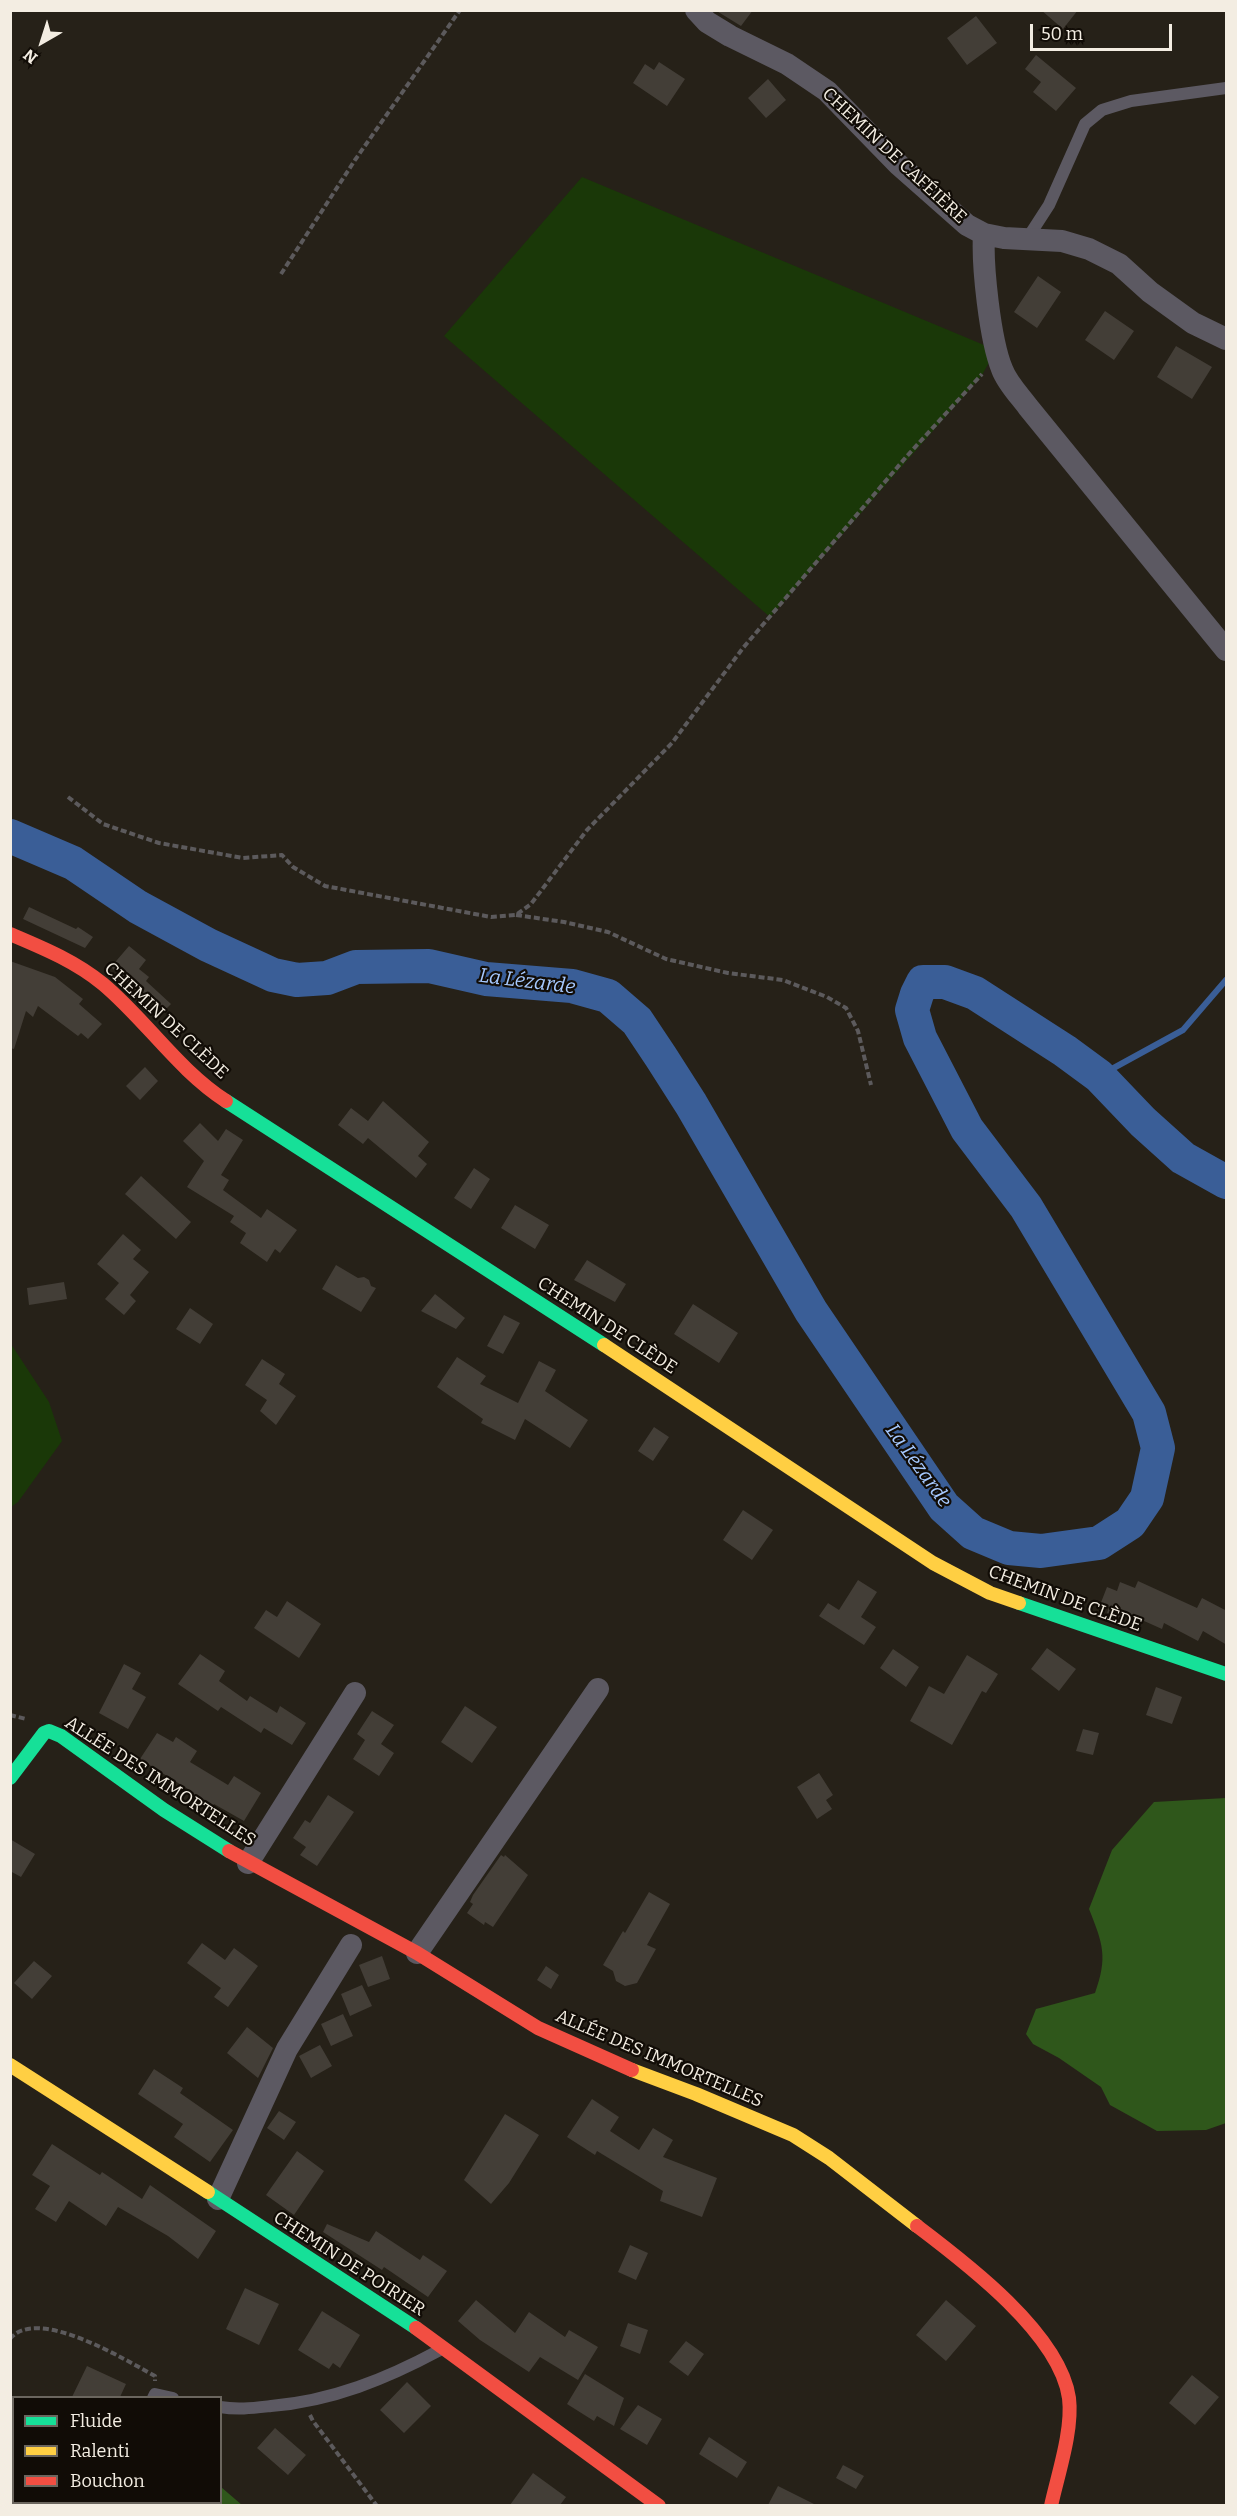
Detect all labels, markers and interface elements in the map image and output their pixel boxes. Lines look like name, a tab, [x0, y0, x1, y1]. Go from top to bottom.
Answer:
north arrow	[12, 12, 72, 72]
scale bar	[1033, 12, 1176, 50]
text: 50 m	[1041, 23, 1083, 45]
text: N	[20, 45, 41, 68]
street label: CHEMIN DE CAFÉIÈRE	[817, 83, 971, 229]
street label: CHEMIN DE CLÈDE	[99, 958, 233, 1084]
water label: La Lézarde	[477, 964, 577, 1000]
street label: CHEMIN DE CLÈDE	[533, 1273, 681, 1379]
water label: La Lézarde	[880, 1420, 956, 1512]
street label: CHEMIN DE CLÈDE	[985, 1561, 1145, 1637]
street label: ALLÉE DES IMMORTELLES	[61, 1712, 259, 1852]
street label: ALLÉE DES IMMORTELLES	[552, 2005, 766, 2113]
street label: CHEMIN DE POIRIER	[269, 2207, 429, 2321]
legend	[12, 2396, 222, 2504]
text: Fluide	[70, 2410, 122, 2432]
text: Ralenti	[70, 2440, 130, 2462]
text: Bouchon	[70, 2470, 145, 2492]

